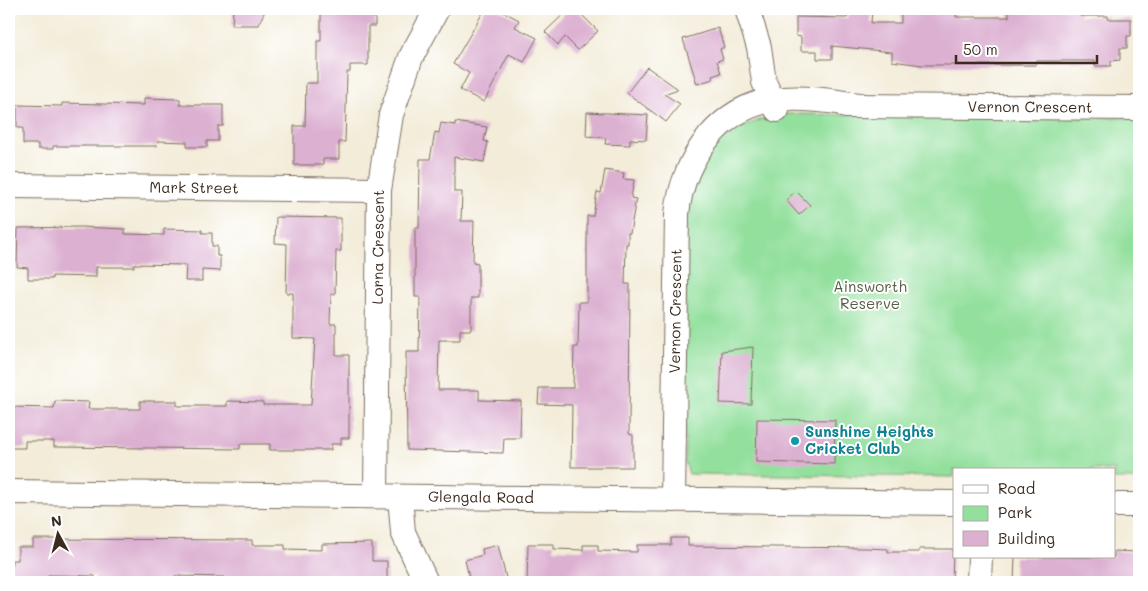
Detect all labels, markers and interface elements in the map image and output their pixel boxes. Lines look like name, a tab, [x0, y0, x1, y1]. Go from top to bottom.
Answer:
scale bar	[956, 32, 1097, 64]
text: 50 m	[963, 39, 998, 59]
street label: Vernon Crescent	[968, 96, 1092, 117]
street label: Mark Street	[149, 177, 239, 197]
street label: Lorna Crescent	[367, 190, 388, 304]
street label: Vernon Crescent	[664, 249, 686, 373]
park label: Ainsworth Reserve	[833, 276, 907, 313]
place label: Sunshine Heights Cricket Club	[805, 421, 934, 458]
marker: Sunshine Heights Cricket Club	[789, 435, 801, 447]
legend	[953, 468, 1116, 558]
text: Road	[998, 478, 1035, 498]
street label: Glengala Road	[428, 486, 534, 507]
text: Park	[998, 502, 1032, 522]
north arrow	[32, 508, 82, 558]
text: N	[50, 511, 63, 531]
text: Building	[998, 528, 1055, 548]

